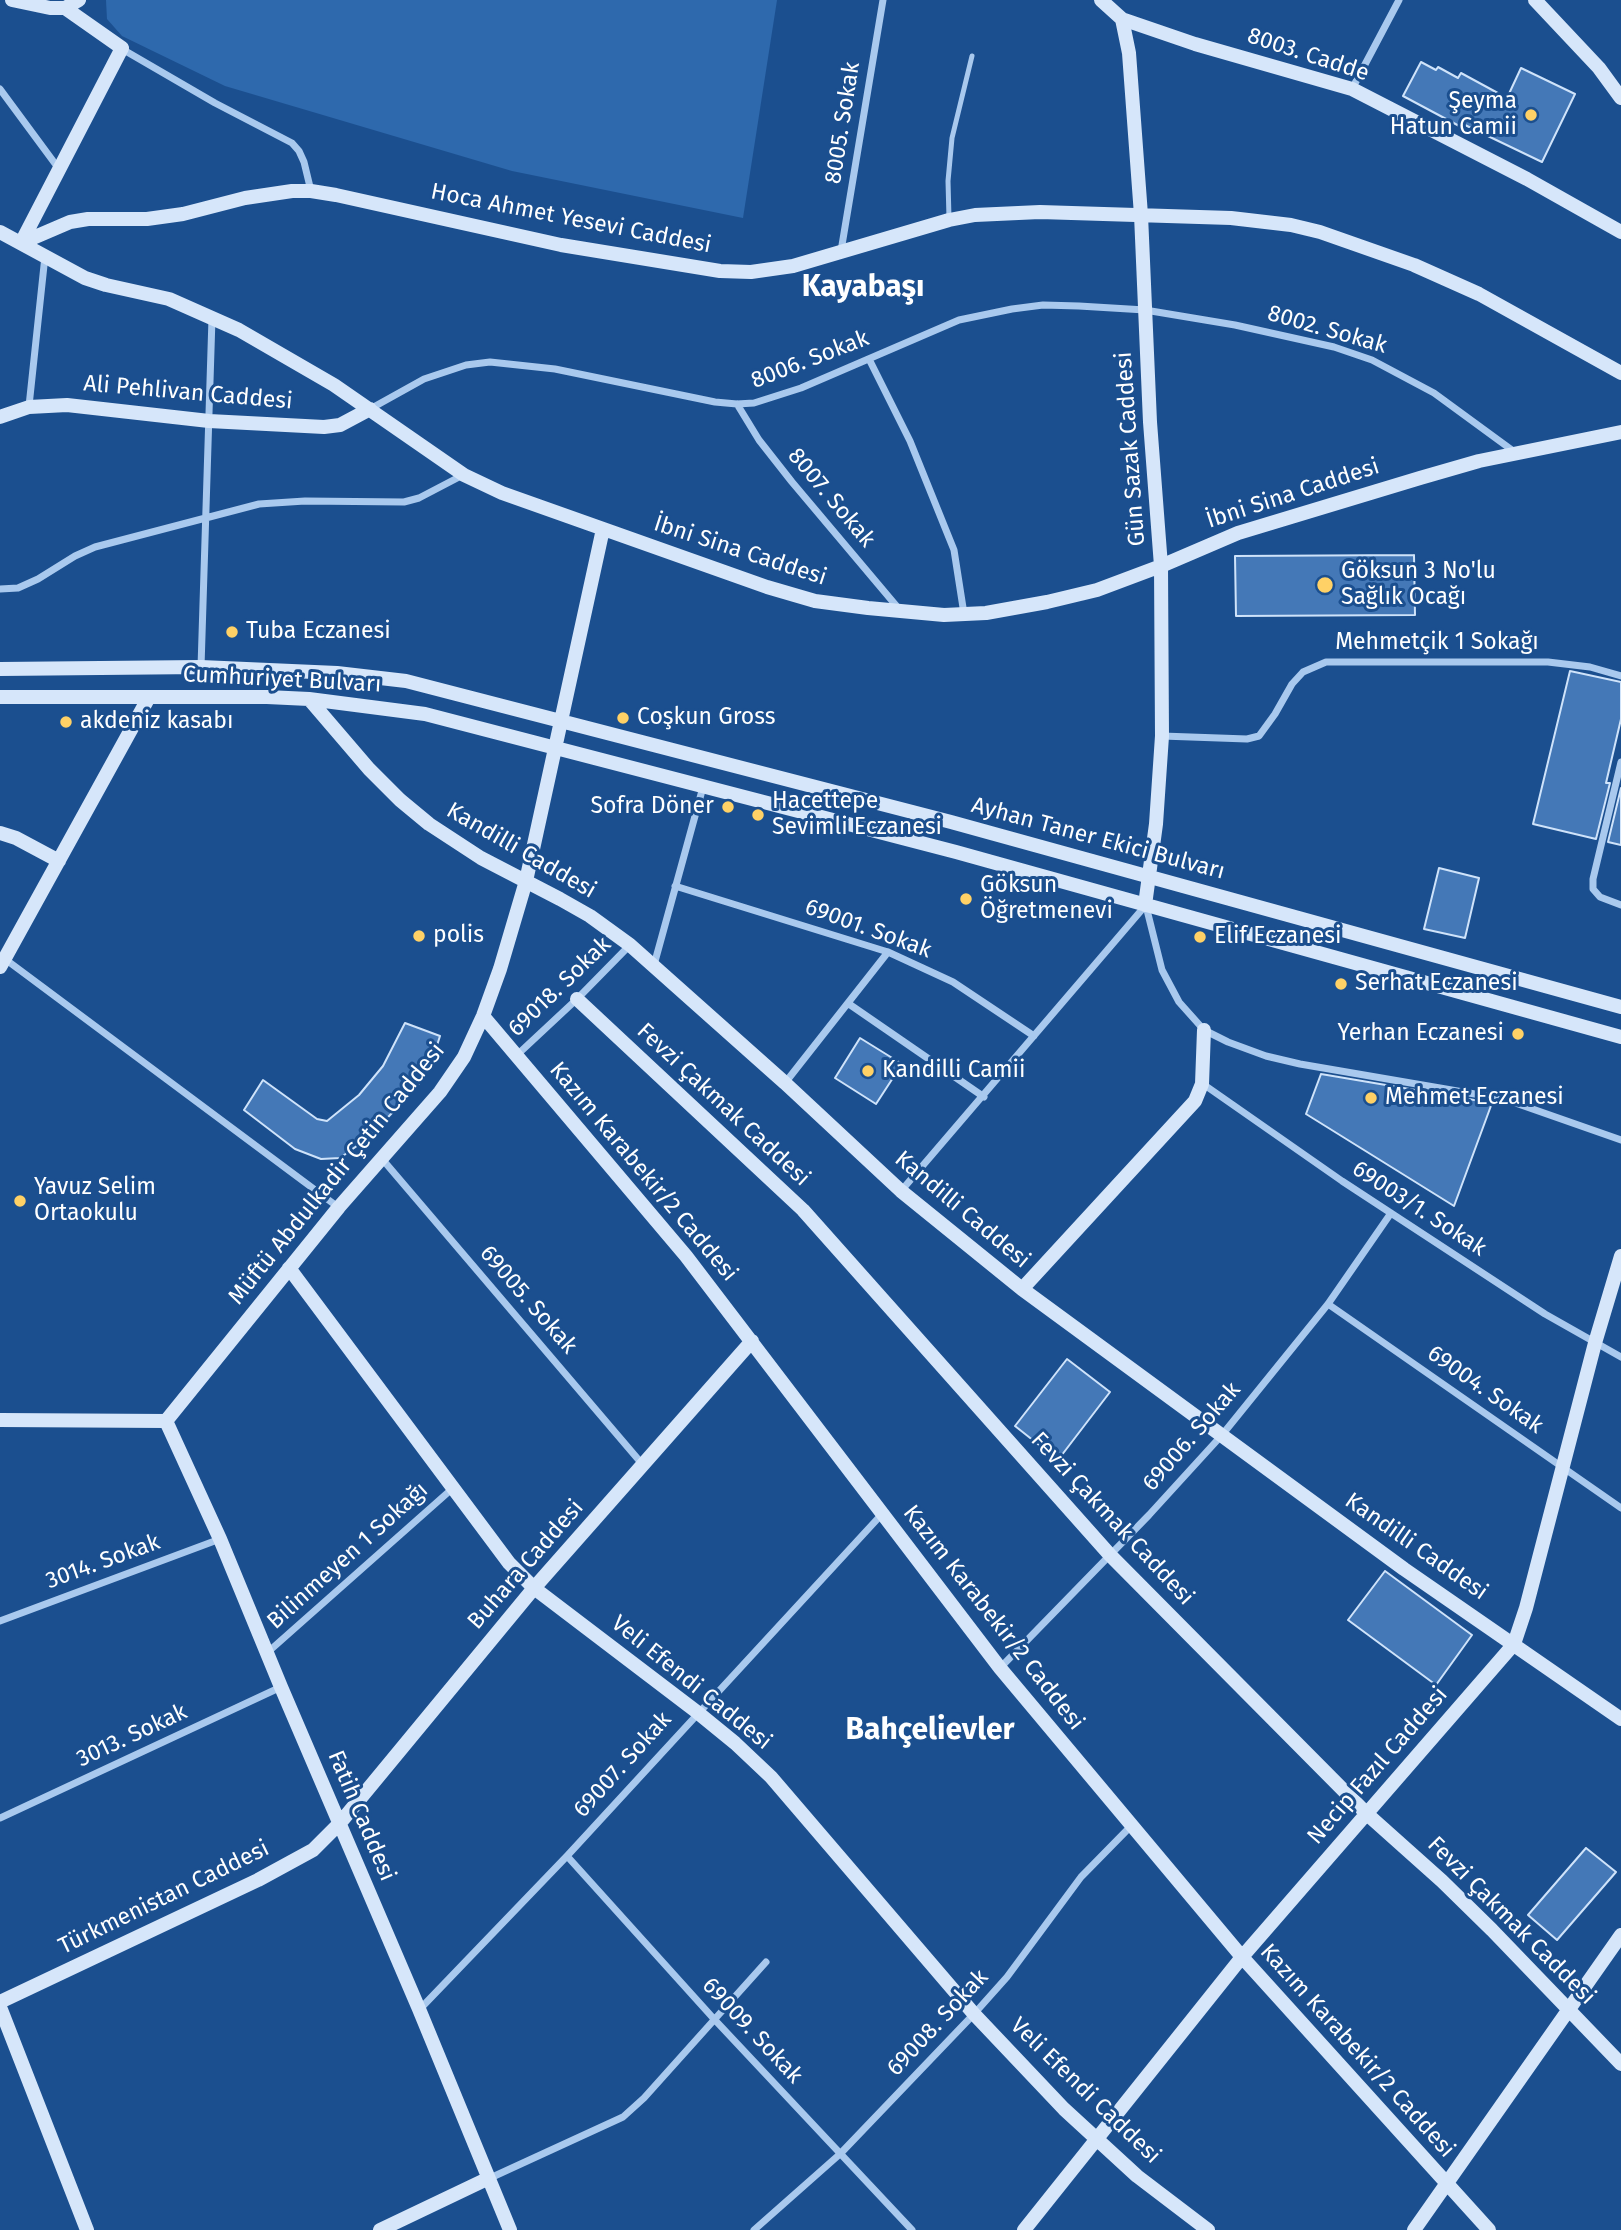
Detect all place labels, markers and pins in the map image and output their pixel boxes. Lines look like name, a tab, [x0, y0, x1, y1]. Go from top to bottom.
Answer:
place label: Şeyma Hatun Camii	[1390, 88, 1517, 142]
marker: Şeyma Hatun Camii	[1523, 107, 1539, 123]
place label: Göksun 3 No'lu Sağlık Ocağı	[1341, 558, 1496, 612]
marker: Göksun 3 No'lu Sağlık Ocağı	[1315, 575, 1335, 595]
place label: Tuba Eczanesi	[246, 618, 391, 646]
marker: Tuba Eczanesi	[224, 624, 240, 640]
place label: Coşkun Gross	[637, 704, 776, 732]
place label: akdeniz kasabı	[80, 708, 233, 736]
marker: Coşkun Gross	[615, 710, 631, 726]
marker: akdeniz kasabı	[58, 714, 74, 730]
place label: Hacettepe Sevimli Eczanesi	[772, 788, 942, 842]
place label: Sofra Döner	[591, 793, 714, 821]
marker: Sofra Döner	[720, 799, 736, 815]
marker: Hacettepe Sevimli Eczanesi	[750, 807, 766, 823]
place label: Göksun Öğretmenevi	[980, 872, 1113, 926]
marker: Göksun Öğretmenevi	[958, 891, 974, 907]
place label: polis	[433, 922, 484, 950]
place label: Elif Eczanesi	[1214, 923, 1341, 951]
marker: polis	[411, 928, 427, 944]
marker: Elif Eczanesi	[1192, 929, 1208, 945]
place label: Serhat Eczanesi	[1355, 970, 1518, 998]
marker: Serhat Eczanesi	[1333, 976, 1349, 992]
place label: Yerhan Eczanesi	[1337, 1020, 1504, 1048]
marker: Yerhan Eczanesi	[1510, 1026, 1526, 1042]
place label: Kandilli Camii	[882, 1057, 1026, 1085]
marker: Kandilli Camii	[860, 1063, 876, 1079]
place label: Mehmet Eczanesi	[1385, 1084, 1564, 1112]
marker: Mehmet Eczanesi	[1363, 1090, 1379, 1106]
place label: Yavuz Selim Ortaokulu	[34, 1174, 156, 1228]
marker: Yavuz Selim Ortaokulu	[12, 1193, 28, 1209]

